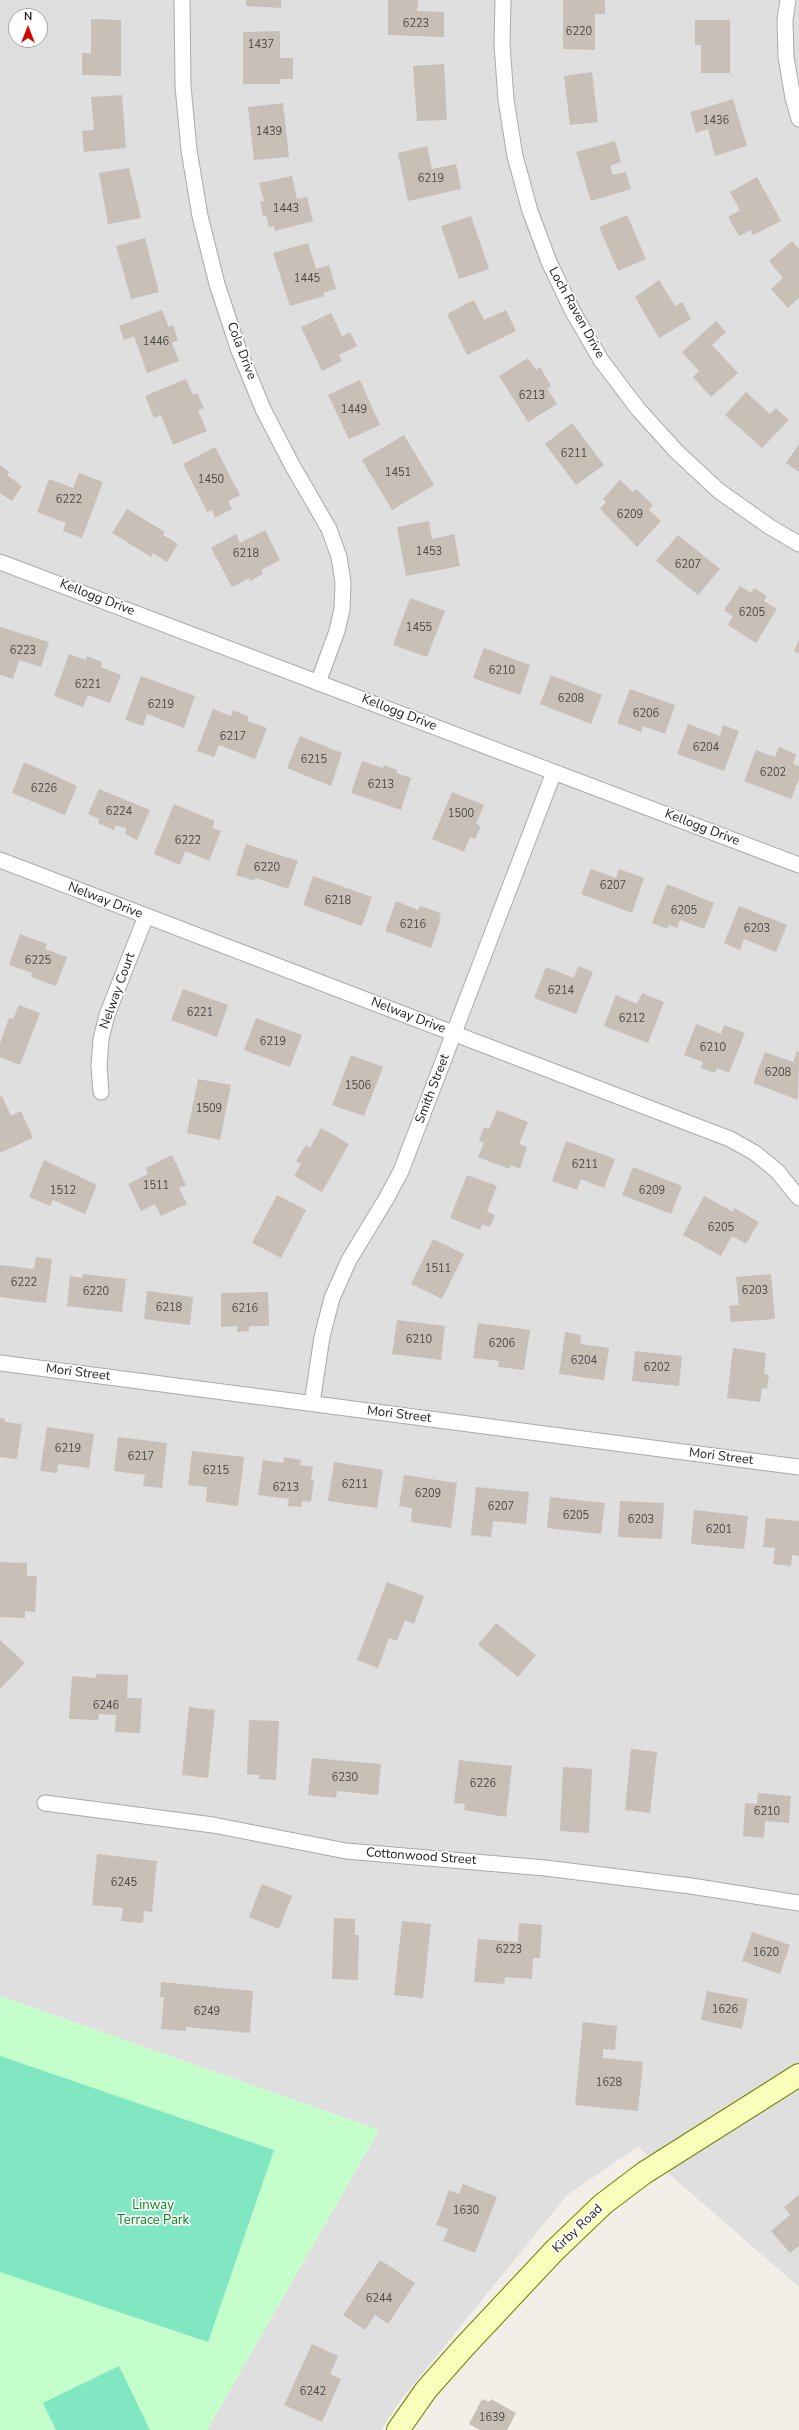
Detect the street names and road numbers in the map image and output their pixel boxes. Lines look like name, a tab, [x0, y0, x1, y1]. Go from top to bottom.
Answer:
street label: Loch Raven Drive	[545, 265, 607, 361]
street label: Cola Drive	[223, 320, 259, 382]
street label: Kellogg Drive	[57, 577, 137, 619]
street label: Kellogg Drive	[359, 692, 439, 734]
street label: Kellogg Drive	[662, 807, 742, 849]
street label: Nelway Drive	[65, 880, 145, 922]
street label: Nelway Court	[97, 951, 139, 1031]
street label: Nelway Drive	[368, 995, 448, 1037]
street label: Smith Street	[413, 1052, 453, 1126]
street label: Mori Street	[45, 1361, 111, 1385]
street label: Mori Street	[366, 1403, 432, 1427]
street label: Mori Street	[688, 1445, 754, 1469]
street label: Cottonwood Street	[365, 1845, 477, 1869]
street label: Kirby Road	[550, 2201, 606, 2257]

